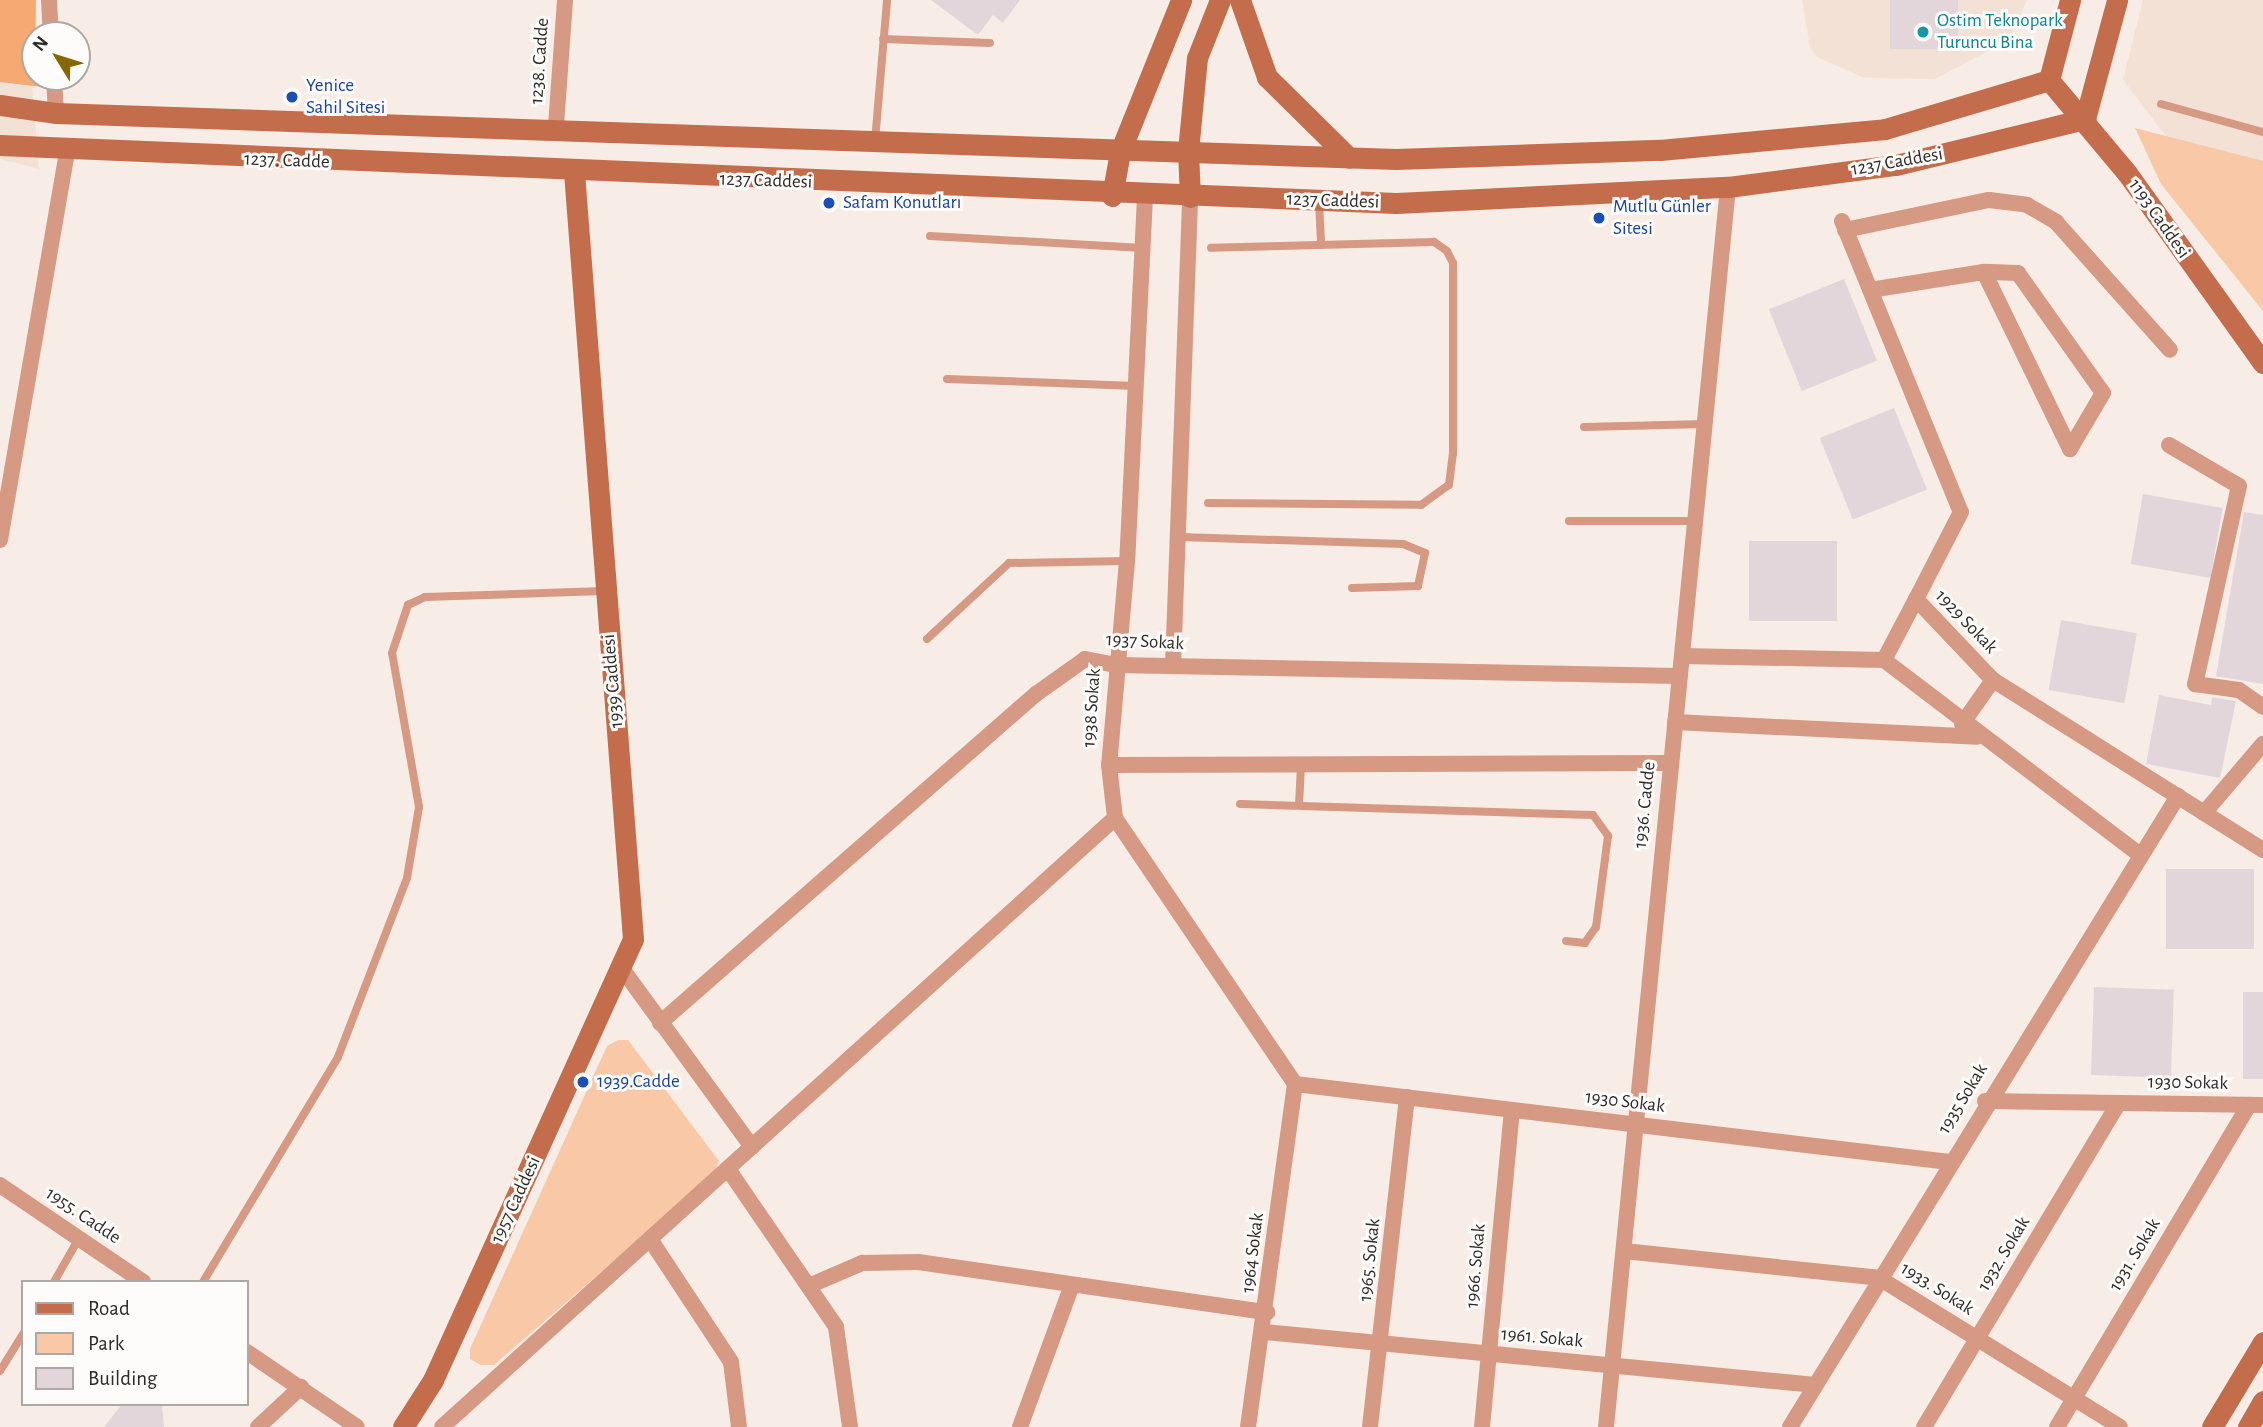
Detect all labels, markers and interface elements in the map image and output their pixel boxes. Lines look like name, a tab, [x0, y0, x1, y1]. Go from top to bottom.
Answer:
place label: Ostim Teknopark Turuncu Bina	[1937, 10, 2063, 54]
street label: 1238. Cadde	[526, 17, 554, 105]
north arrow	[21, 21, 91, 91]
marker: Ostim Teknopark Turuncu Bina	[1915, 24, 1931, 40]
text: N	[29, 33, 52, 55]
place label: Yenice Sahil Sitesi	[306, 75, 385, 119]
marker: Yenice Sahil Sitesi	[284, 89, 300, 105]
street label: 1237 Caddesi	[1849, 143, 1945, 181]
street label: 1237. Cadde	[244, 148, 330, 174]
street label: 1237 Caddesi	[719, 168, 813, 194]
street label: 1193 Caddesi	[2123, 175, 2195, 263]
street label: 1237 Caddesi	[1286, 188, 1380, 214]
place label: Safam Konutları	[843, 192, 961, 214]
marker: Safam Konutları	[821, 195, 837, 211]
place label: Mutlu Günler Sitesi	[1613, 196, 1711, 240]
marker: Mutlu Günler Sitesi	[1591, 210, 1607, 226]
street label: 1929 Sokak	[1930, 585, 2002, 659]
street label: 1937 Sokak	[1105, 629, 1185, 655]
street label: 1939 Caddesi	[598, 633, 628, 729]
street label: 1938 Sokak	[1078, 668, 1106, 748]
street label: 1936. Cadde	[1629, 761, 1661, 849]
street label: 1935 Sokak	[1933, 1060, 1993, 1138]
place label: 1939.Cadde	[597, 1071, 680, 1093]
street label: 1930 Sokak	[2148, 1071, 2228, 1095]
marker: 1939.Cadde	[575, 1074, 591, 1090]
street label: 1930 Sokak	[1584, 1086, 1666, 1118]
street label: 1957 Caddesi	[486, 1153, 546, 1247]
street label: 1955. Cadde	[41, 1183, 125, 1249]
street label: 1964 Sokak	[1237, 1212, 1269, 1294]
street label: 1932. Sokak	[1973, 1213, 2035, 1295]
street label: 1931. Sokak	[2104, 1214, 2166, 1296]
street label: 1965. Sokak	[1354, 1217, 1386, 1303]
street label: 1966. Sokak	[1461, 1223, 1491, 1309]
street label: 1933. Sokak	[1896, 1258, 1978, 1320]
legend	[21, 1280, 248, 1406]
text: Road	[88, 1298, 130, 1319]
street label: 1961. Sokak	[1500, 1323, 1584, 1353]
text: Park	[88, 1333, 124, 1354]
text: Building	[88, 1368, 157, 1389]

